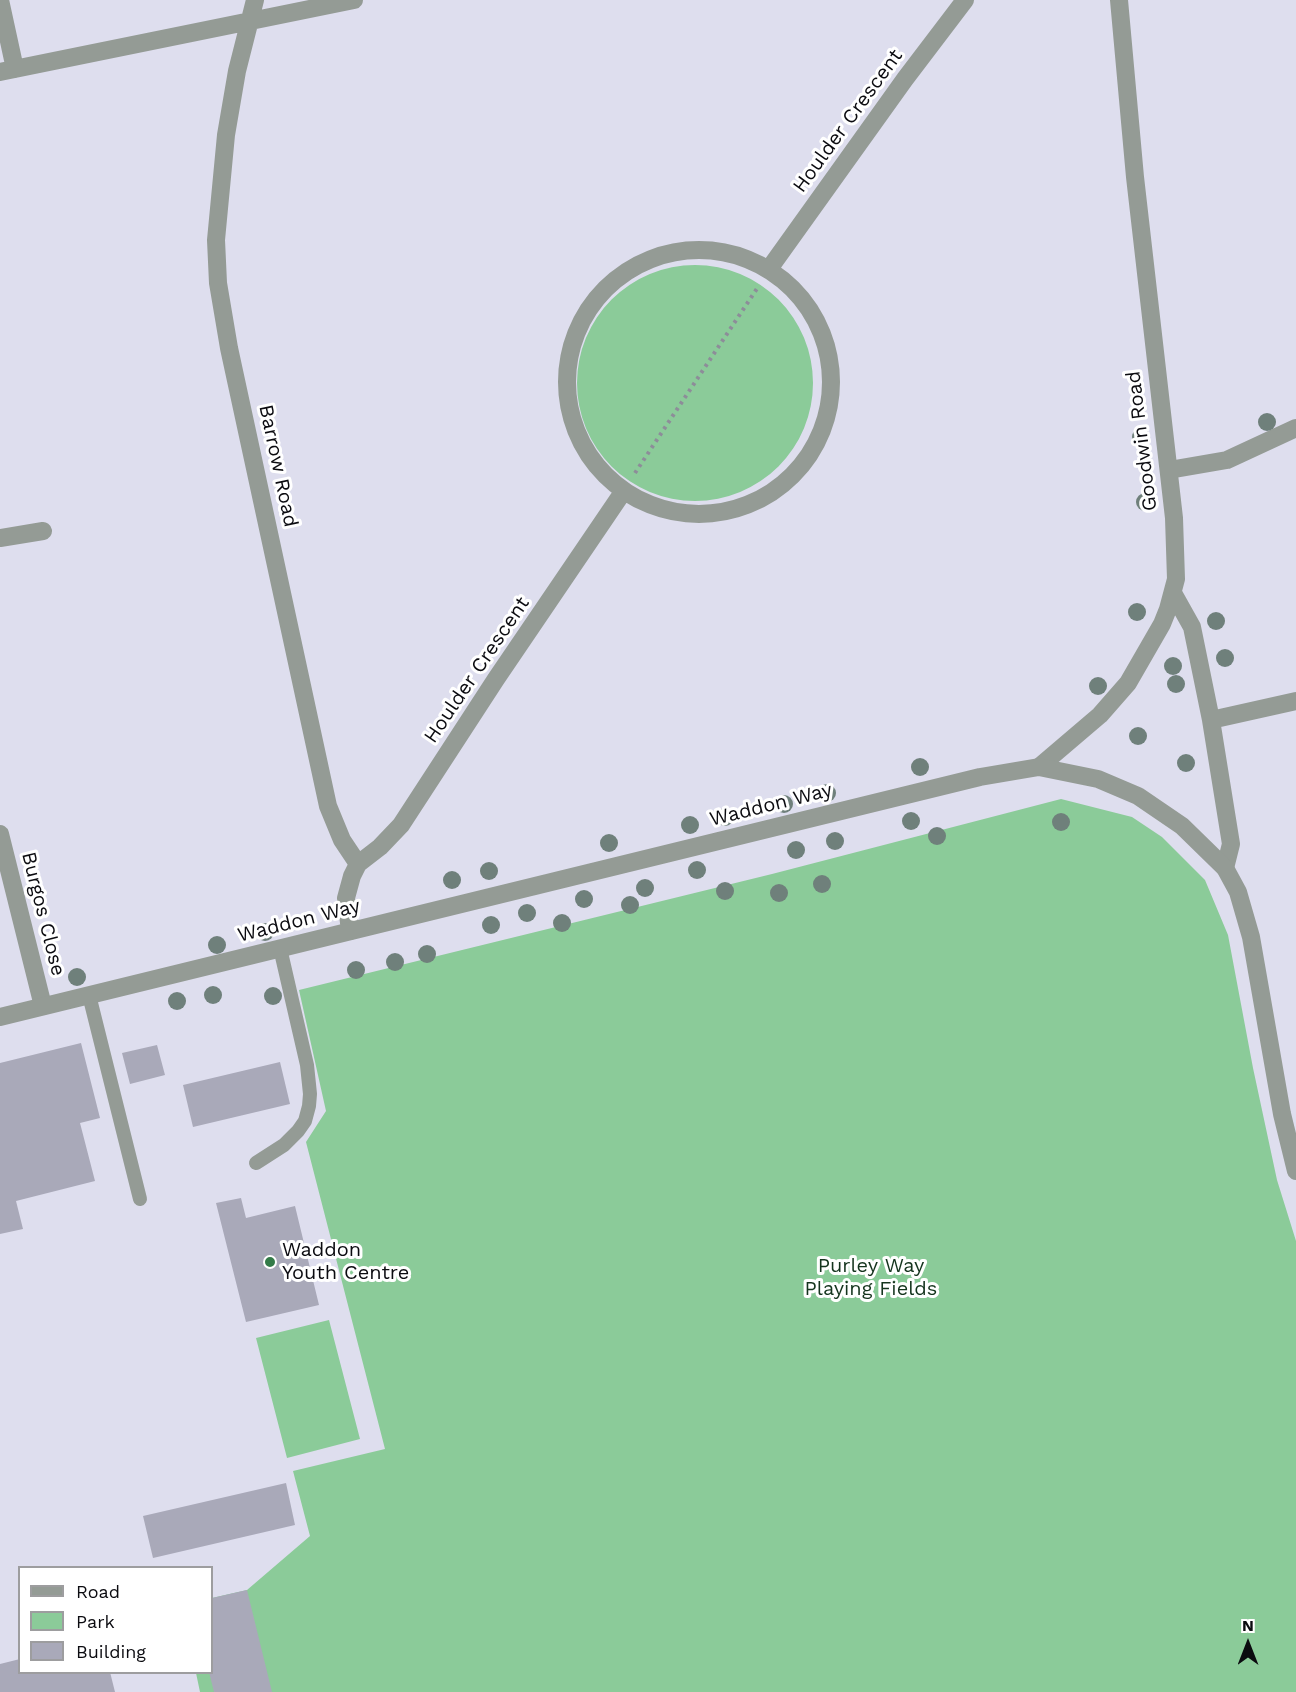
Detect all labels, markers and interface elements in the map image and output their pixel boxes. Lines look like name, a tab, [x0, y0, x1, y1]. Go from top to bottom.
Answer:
street label: Houlder Crescent	[788, 45, 908, 197]
street label: Goodwin Road	[1121, 370, 1163, 512]
street label: Barrow Road	[253, 403, 303, 529]
street label: Houlder Crescent	[419, 592, 535, 748]
street label: Waddon Way	[707, 778, 835, 832]
street label: Burgos Close	[16, 849, 70, 979]
street label: Waddon Way	[235, 894, 363, 948]
place label: Waddon Youth Centre	[282, 1238, 409, 1285]
park label: Purley Way Playing Fields	[805, 1254, 937, 1301]
marker: Waddon Youth Centre	[263, 1255, 277, 1269]
legend	[18, 1566, 213, 1674]
text: Road	[76, 1581, 120, 1602]
text: Park	[76, 1611, 115, 1632]
north arrow	[1218, 1614, 1278, 1674]
text: N	[1242, 1616, 1254, 1635]
text: Building	[76, 1641, 146, 1662]

